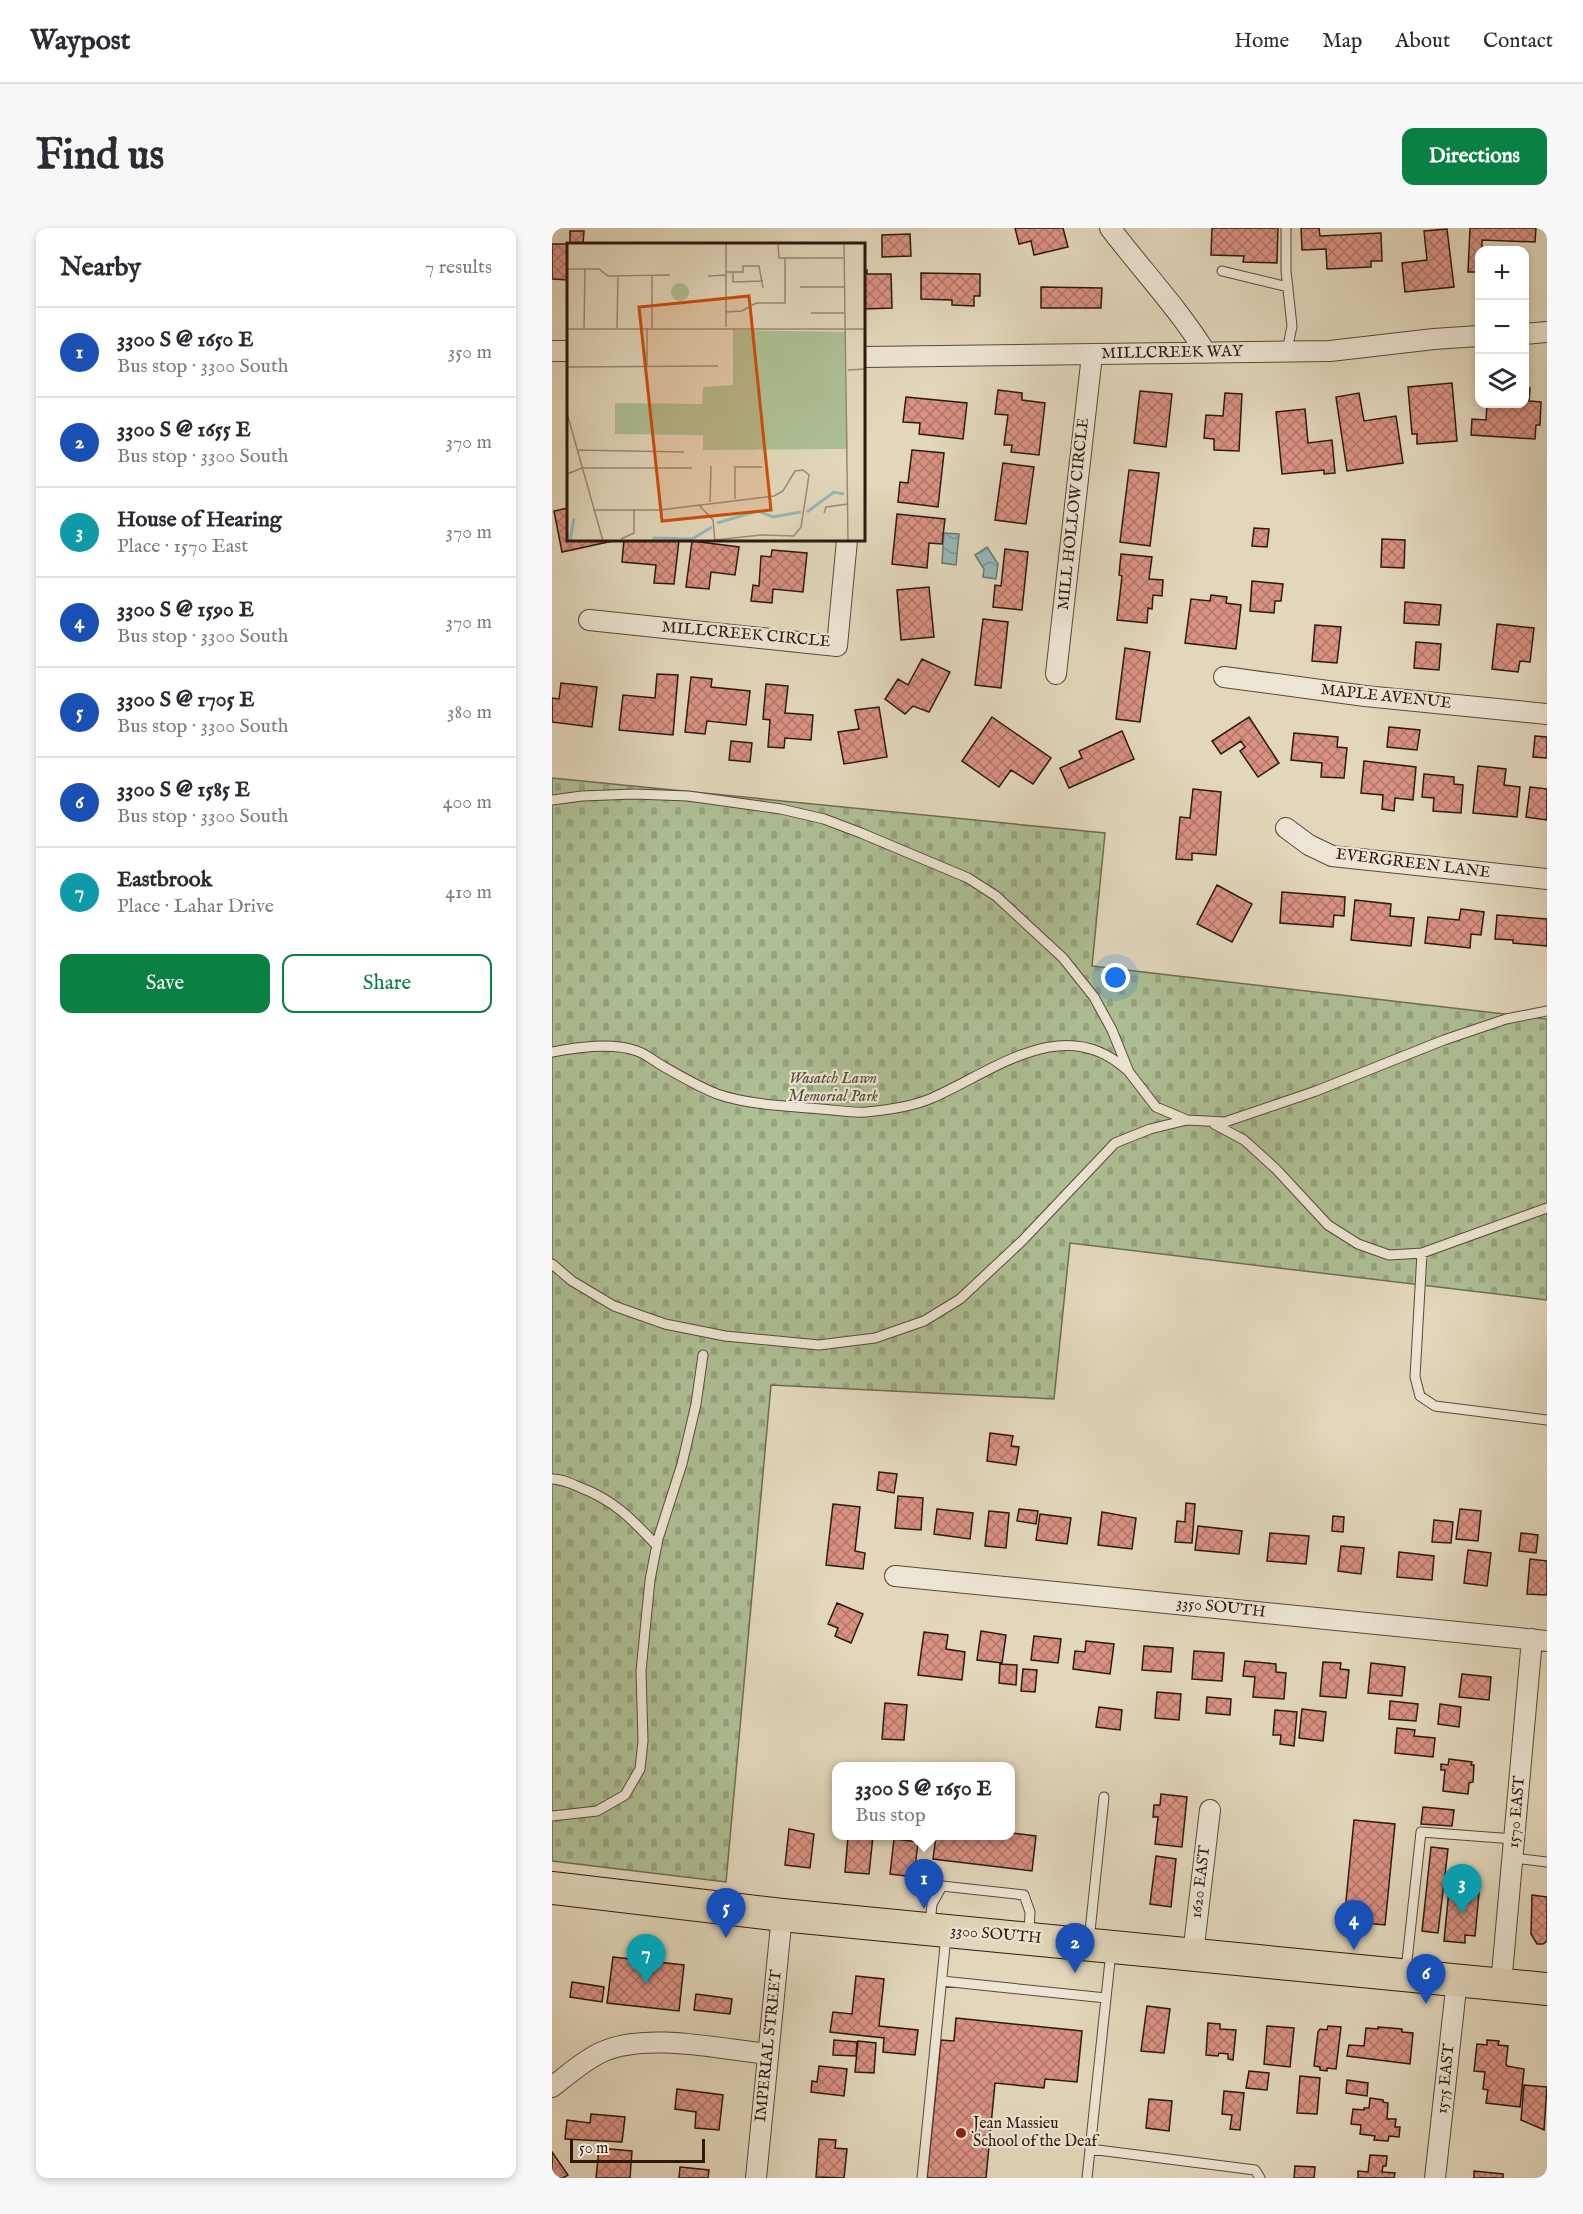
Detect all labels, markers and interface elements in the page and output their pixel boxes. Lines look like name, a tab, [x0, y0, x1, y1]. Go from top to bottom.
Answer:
text: Waypost	[30, 24, 130, 59]
text: Home	[1234, 28, 1289, 55]
text: Map	[1322, 28, 1362, 55]
text: About	[1395, 28, 1450, 55]
text: Contact	[1483, 28, 1553, 55]
button: Directions	[1402, 128, 1547, 185]
text: Find us	[36, 130, 164, 183]
inset map	[567, 243, 866, 542]
map controls	[1475, 246, 1529, 408]
button: +	[1475, 246, 1529, 300]
text: Nearby	[60, 251, 141, 284]
text: 7 results	[425, 255, 492, 280]
button: −	[1475, 300, 1529, 354]
text: 3300 S @ 1650 E	[117, 326, 253, 354]
text: 1	[76, 340, 83, 365]
text: 350 m	[448, 340, 492, 365]
street label: MILLCREEK WAY	[1101, 342, 1244, 364]
text: Bus stop · 3300 South	[117, 354, 288, 379]
button: layers	[1475, 354, 1529, 408]
text: 3300 S @ 1655 E	[117, 416, 251, 444]
street label: MILL HOLLOW CIRCLE	[1054, 417, 1094, 611]
text: 2	[75, 430, 84, 455]
text: 370 m	[446, 430, 492, 455]
text: Bus stop · 3300 South	[117, 444, 288, 469]
text: House of Hearing	[117, 506, 282, 534]
text: 3	[76, 520, 83, 545]
text: 370 m	[446, 520, 492, 545]
text: Place · 1570 East	[117, 534, 248, 559]
text: 3300 S @ 1590 E	[117, 596, 254, 624]
text: 4	[75, 610, 84, 635]
text: 370 m	[446, 610, 492, 635]
street label: MILLCREEK CIRCLE	[661, 618, 831, 652]
text: Bus stop · 3300 South	[117, 624, 288, 649]
street label: MAPLE AVENUE	[1320, 680, 1452, 714]
text: 3300 S @ 1705 E	[117, 686, 255, 714]
text: 5	[76, 700, 83, 725]
text: 380 m	[447, 700, 492, 725]
text: Bus stop · 3300 South	[117, 714, 288, 739]
text: 3300 S @ 1585 E	[117, 776, 250, 804]
text: 6	[75, 790, 84, 815]
text: 400 m	[443, 790, 492, 815]
text: Bus stop · 3300 South	[117, 804, 288, 829]
street label: EVERGREEN LANE	[1335, 845, 1491, 883]
text: Eastbrook	[117, 866, 212, 894]
text: 7	[75, 880, 84, 905]
text: 410 m	[445, 880, 492, 905]
text: Place · Lahar Drive	[117, 894, 274, 919]
button: Save	[60, 954, 270, 1013]
button: Share	[282, 954, 492, 1013]
your location	[1101, 963, 1130, 992]
park label: Wasatch Lawn Memorial Park	[788, 1069, 879, 1107]
street label: 3350 SOUTH	[1175, 1593, 1267, 1623]
popup	[832, 1762, 1015, 1840]
text: 3300 S @ 1650 E	[855, 1775, 992, 1803]
street label: 1570 EAST	[1504, 1775, 1530, 1849]
text: Bus stop	[855, 1803, 926, 1828]
street label: 1620 EAST	[1187, 1844, 1215, 1920]
pin: 1	[904, 1860, 944, 1909]
pin: 3	[1442, 1864, 1482, 1914]
pin: 5	[706, 1888, 746, 1938]
pin: 4	[1334, 1900, 1374, 1950]
street label: 3300 SOUTH	[950, 1921, 1043, 1949]
pin: 2	[1056, 1924, 1094, 1973]
pin: 7	[626, 1934, 665, 1984]
pin: 6	[1406, 1954, 1446, 2004]
street label: IMPERIAL STREET	[751, 1969, 787, 2123]
street label: 1575 EAST	[1432, 2043, 1460, 2115]
place label: Jean Massieu School of the Deaf	[971, 2114, 1100, 2152]
marker: Jean Massieu School of the Deaf	[954, 2126, 968, 2140]
scale bar	[570, 2136, 705, 2164]
text: 50 m	[579, 2139, 608, 2159]

